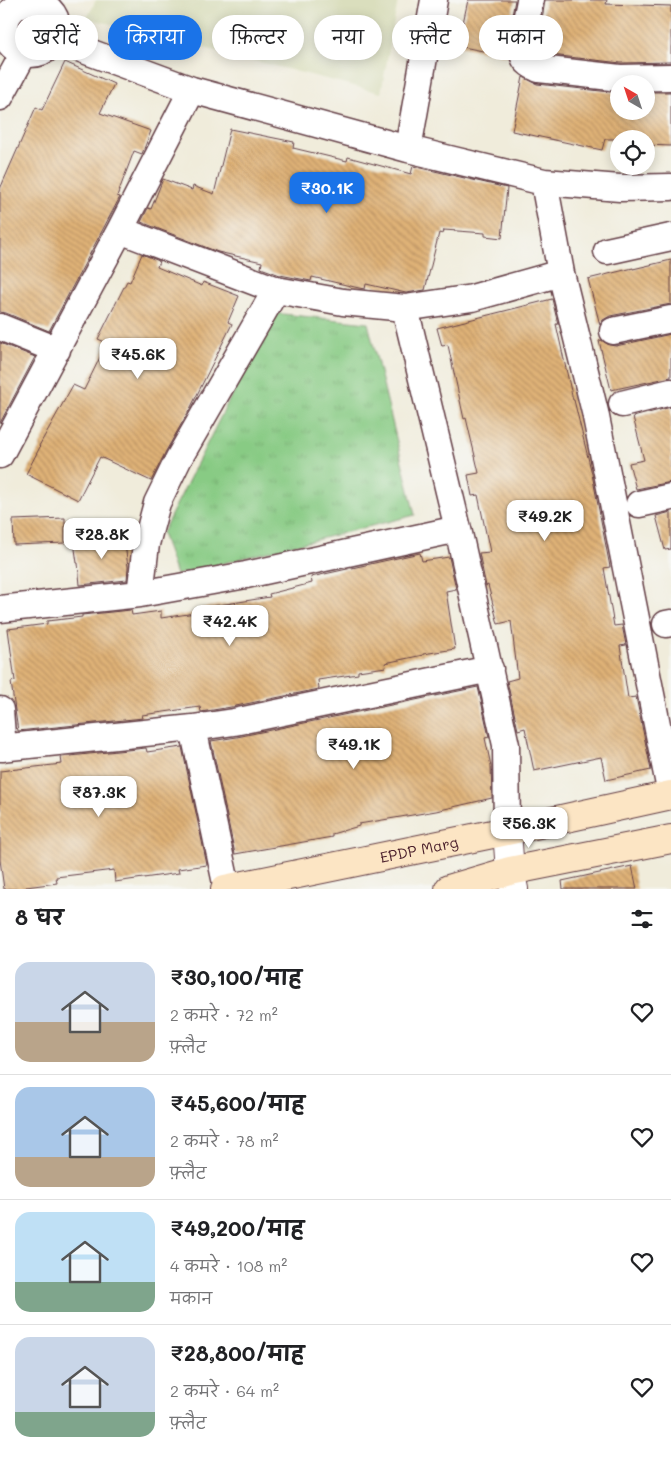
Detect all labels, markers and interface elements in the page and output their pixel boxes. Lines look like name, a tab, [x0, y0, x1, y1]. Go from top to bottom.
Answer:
chip: खरीदें	[15, 15, 98, 60]
chip: किराया	[108, 15, 202, 60]
chip: फ़िल्टर	[212, 15, 304, 60]
chip: नया	[314, 15, 382, 60]
chip: फ़्लैट	[392, 15, 469, 60]
chip: मकान	[479, 15, 563, 60]
north arrow	[610, 75, 655, 120]
map controls	[610, 75, 655, 175]
button: locate	[610, 130, 655, 175]
pin: ₹30.1K	[286, 172, 368, 214]
text: ₹30.1K	[300, 177, 354, 198]
pin: ₹45.6K	[97, 338, 179, 380]
text: ₹45.6K	[110, 343, 166, 364]
pin: ₹49.2K	[504, 500, 586, 542]
text: ₹49.2K	[518, 505, 572, 526]
pin: ₹28.8K	[61, 518, 143, 560]
text: ₹28.8K	[75, 523, 129, 544]
pin: ₹42.4K	[189, 604, 271, 647]
text: ₹42.4K	[202, 610, 258, 631]
pin: ₹49.1K	[313, 728, 395, 770]
text: ₹49.1K	[328, 733, 380, 754]
pin: ₹87.3K	[58, 776, 140, 818]
text: ₹87.3K	[72, 781, 126, 802]
pin: ₹56.3K	[488, 806, 570, 849]
text: ₹56.3K	[502, 812, 556, 833]
street label: EPDP Marg	[378, 831, 460, 867]
text: 8 घर	[15, 903, 64, 930]
icon: filters	[628, 905, 656, 933]
text: ₹30,100/माह	[170, 963, 302, 990]
icon: home	[55, 982, 115, 1042]
icon: heart	[628, 998, 656, 1026]
text: 2 कमरे · 72 m²	[170, 1004, 278, 1025]
text: फ़्लैट	[170, 1036, 206, 1057]
text: ₹45,600/माह	[170, 1089, 305, 1116]
icon: home	[55, 1107, 115, 1167]
icon: heart	[628, 1123, 656, 1151]
text: 2 कमरे · 78 m²	[170, 1130, 279, 1151]
text: फ़्लैट	[170, 1162, 206, 1183]
text: ₹49,200/माह	[170, 1214, 304, 1241]
icon: home	[55, 1232, 115, 1292]
icon: heart	[628, 1248, 656, 1276]
text: 4 कमरे · 108 m²	[170, 1255, 287, 1276]
text: मकान	[170, 1287, 212, 1308]
text: ₹28,800/माह	[170, 1339, 304, 1366]
icon: home	[55, 1357, 115, 1417]
icon: heart	[628, 1373, 656, 1401]
text: 2 कमरे · 64 m²	[170, 1380, 279, 1401]
text: फ़्लैट	[170, 1412, 206, 1433]

